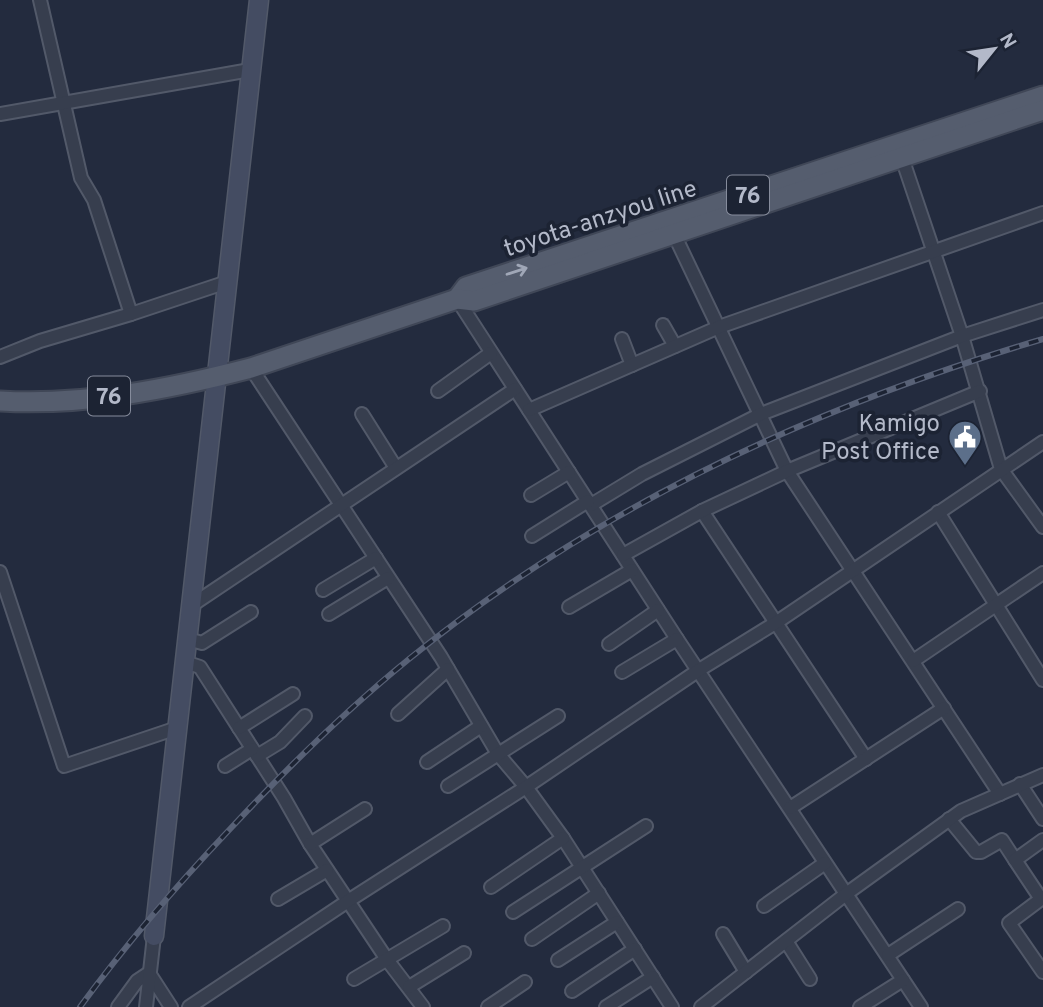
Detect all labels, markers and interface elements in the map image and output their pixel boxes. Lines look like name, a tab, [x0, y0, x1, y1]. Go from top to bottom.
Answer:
north arrow	[959, 14, 1029, 84]
text: N	[993, 30, 1021, 53]
street label: toyota-anzyou line	[500, 175, 701, 265]
road number: 76	[727, 176, 769, 214]
one-way arrow	[505, 264, 527, 276]
road number: 76	[88, 376, 130, 416]
place label: Kamigo Post Office	[821, 410, 940, 468]
public building icon: Kamigo Post Office	[946, 418, 984, 467]

